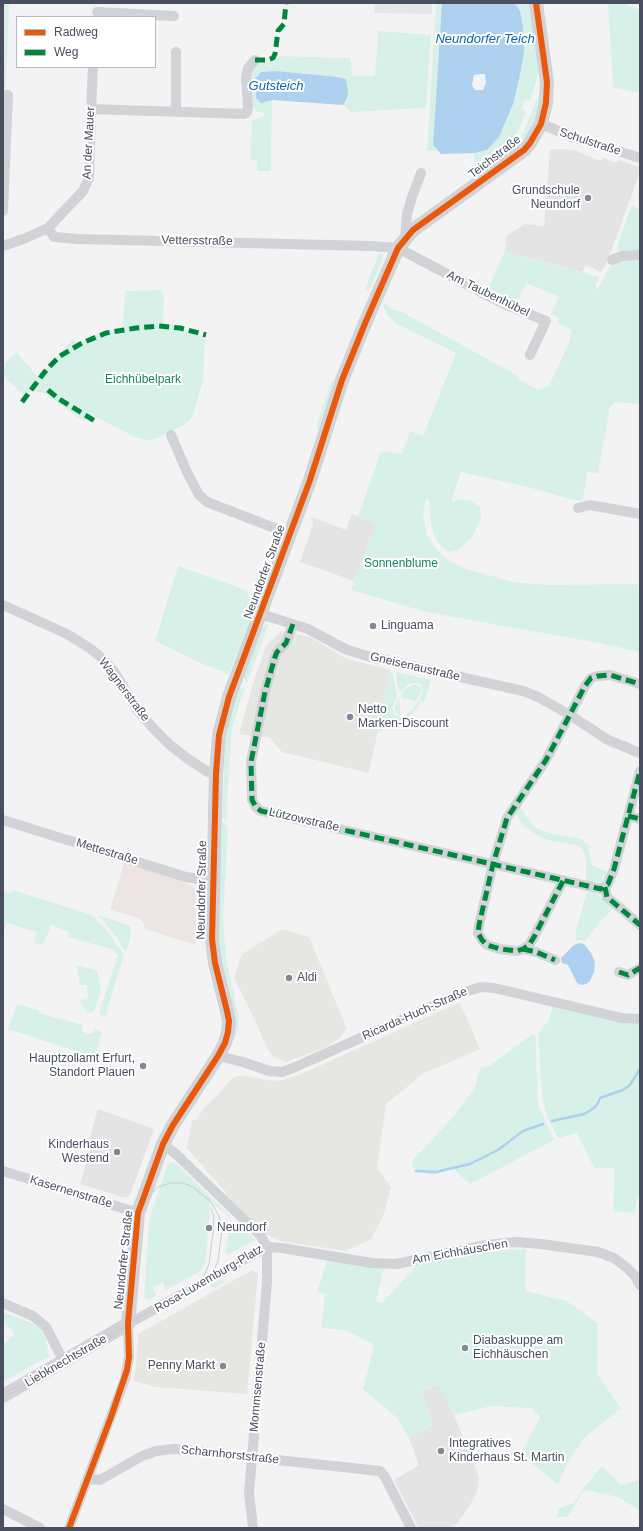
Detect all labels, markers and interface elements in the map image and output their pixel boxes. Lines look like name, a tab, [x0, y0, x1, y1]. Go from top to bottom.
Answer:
legend	[16, 16, 156, 68]
text: Radweg	[54, 25, 98, 39]
water label: Neundorfer Teich	[435, 31, 535, 47]
text: Weg	[54, 45, 78, 59]
water label: Gutsteich	[249, 78, 303, 94]
street label: An der Mauer	[80, 106, 98, 180]
street label: Schulstraße	[557, 125, 623, 159]
street label: Teichstraße	[466, 132, 524, 182]
place label: Grundschule Neundorf	[512, 184, 580, 212]
marker: Grundschule Neundorf	[583, 193, 593, 203]
street label: Vettersstraße	[161, 233, 233, 249]
street label: Am Taubenhübel	[444, 268, 532, 320]
park label: Eichhübelpark	[105, 373, 181, 387]
street label: Neundorfer Straße	[241, 523, 289, 621]
park label: Sonnenblume	[364, 557, 438, 571]
place label: Linguama	[381, 619, 434, 633]
marker: Linguama	[368, 621, 378, 631]
street label: Gneisenaustraße	[369, 650, 461, 684]
street label: Wagnerstraße	[96, 655, 152, 725]
place label: Netto Marken-Discount	[358, 703, 449, 731]
marker: Netto Marken-Discount	[345, 712, 355, 722]
street label: Lützowstraße	[267, 805, 341, 835]
street label: Mettestraße	[74, 836, 140, 868]
street label: Neundorfer Straße	[194, 840, 210, 940]
place label: Aldi	[297, 971, 317, 985]
marker: Aldi	[284, 973, 294, 983]
street label: Ricarda-Huch-Straße	[360, 984, 470, 1044]
place label: Hauptzollamt Erfurt, Standort Plauen	[29, 1052, 135, 1080]
marker: Hauptzollamt Erfurt, Standort Plauen	[138, 1061, 148, 1071]
place label: Kinderhaus Westend	[48, 1138, 109, 1166]
marker: Kinderhaus Westend	[112, 1147, 122, 1157]
street label: Kasernenstraße	[28, 1173, 114, 1211]
street label: Neundorfer Straße	[112, 1210, 136, 1310]
place label: Neundorf	[217, 1221, 266, 1235]
marker: Neundorf	[204, 1223, 214, 1233]
street label: Am Eichhäuschen	[411, 1237, 509, 1267]
street label: Rosa-Luxemburg-Platz	[152, 1242, 266, 1316]
street label: Liebknechtstraße	[23, 1332, 109, 1390]
place label: Diabaskuppe am Eichhäuschen	[473, 1334, 563, 1362]
street label: Mommsenstraße	[247, 1342, 269, 1432]
marker: Diabaskuppe am Eichhäuschen	[460, 1343, 470, 1353]
place label: Penny Markt	[148, 1359, 215, 1373]
marker: Penny Markt	[218, 1361, 228, 1371]
place label: Integratives Kinderhaus St. Martin	[449, 1437, 564, 1465]
street label: Scharnhorststraße	[180, 1443, 280, 1467]
marker: Integratives Kinderhaus St. Martin	[436, 1446, 446, 1456]

